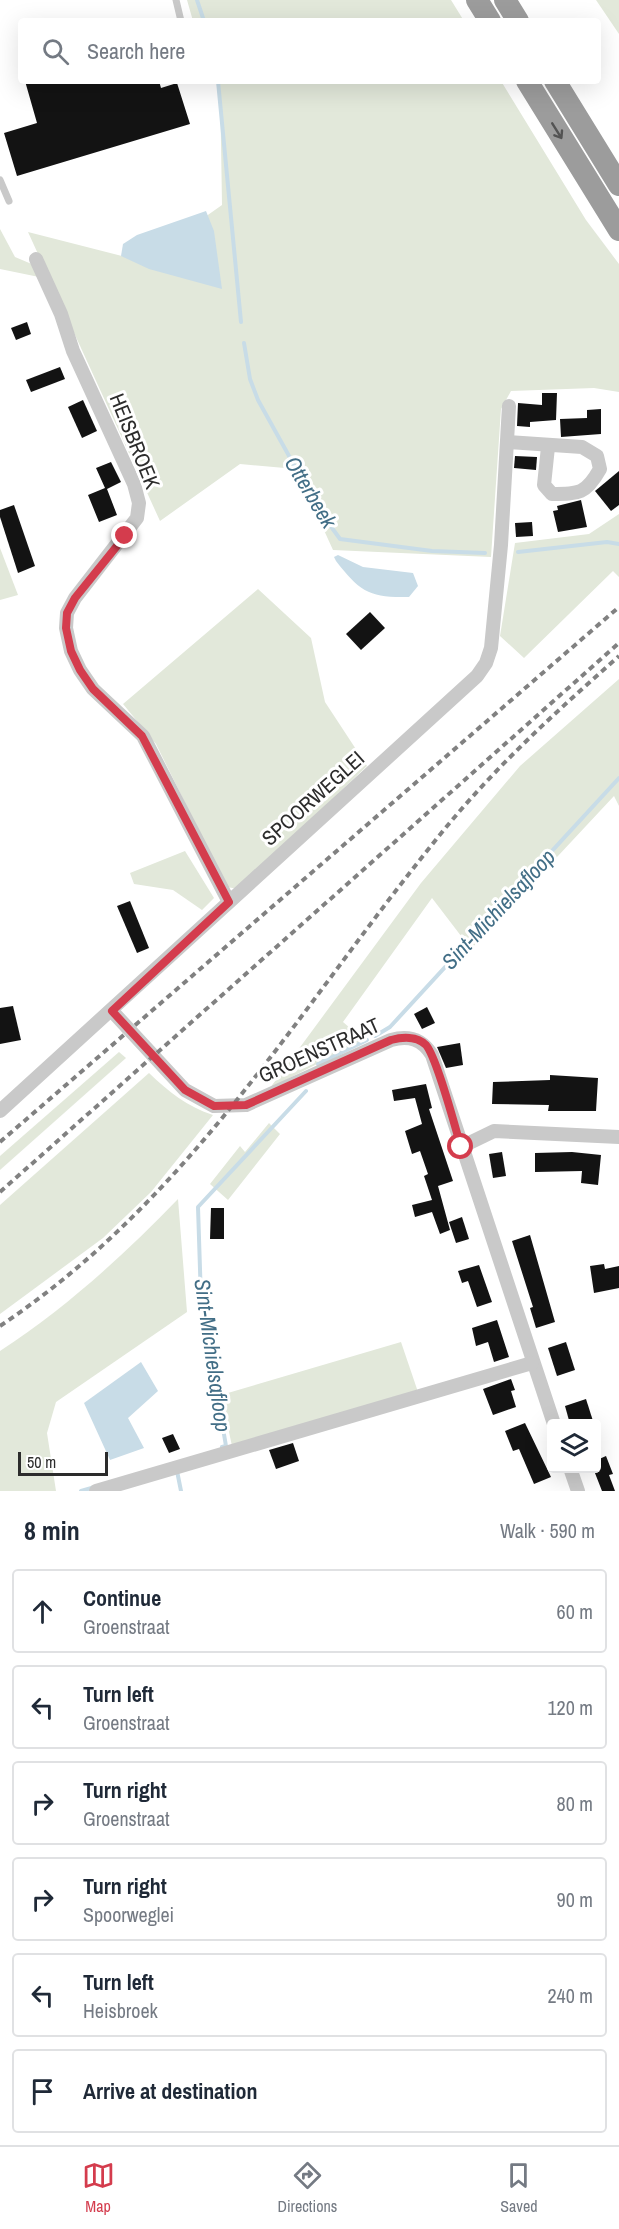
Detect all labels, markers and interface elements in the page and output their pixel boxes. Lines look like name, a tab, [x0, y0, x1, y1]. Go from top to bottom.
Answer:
search box	[18, 18, 601, 84]
icon: search	[39, 35, 72, 68]
text: Search here	[87, 36, 185, 66]
one-way arrow	[552, 122, 564, 139]
street label: HEISBROEK	[103, 389, 167, 493]
water label: Otterbeek	[278, 450, 345, 535]
route end	[111, 522, 137, 548]
street label: SPOORWEGLEI	[255, 744, 371, 852]
water label: Sint-Michielsafloop	[434, 842, 562, 976]
street label: GROENSTRAAT	[254, 1010, 385, 1090]
route start	[447, 1133, 473, 1159]
water label: Sint-Michielsafloop	[187, 1276, 239, 1434]
map controls	[547, 1419, 601, 1473]
button: layers	[547, 1419, 601, 1473]
scale bar	[18, 1449, 108, 1476]
text: 50 m	[27, 1451, 56, 1473]
text: 8 min	[24, 1513, 80, 1548]
text: Walk · 590 m	[500, 1517, 595, 1544]
text: Continue	[83, 1583, 161, 1613]
icon: ahead	[26, 1595, 59, 1628]
text: 60 m	[557, 1598, 593, 1625]
text: Groenstraat	[83, 1613, 170, 1640]
text: Turn left	[83, 1679, 154, 1709]
icon: left	[26, 1691, 59, 1724]
text: 120 m	[547, 1694, 593, 1721]
text: Groenstraat	[83, 1709, 170, 1736]
text: Turn right	[83, 1775, 167, 1805]
icon: right	[26, 1787, 59, 1820]
text: 80 m	[557, 1790, 593, 1817]
text: Groenstraat	[83, 1805, 170, 1832]
text: Turn right	[83, 1871, 167, 1901]
icon: right	[26, 1883, 59, 1916]
text: 90 m	[557, 1886, 593, 1913]
text: Spoorweglei	[83, 1901, 174, 1928]
text: Turn left	[83, 1967, 154, 1997]
icon: left	[26, 1979, 59, 2012]
text: 240 m	[547, 1982, 593, 2009]
text: Heisbroek	[83, 1997, 158, 2024]
icon: arrive	[26, 2075, 59, 2108]
text: Arrive at destination	[83, 2076, 257, 2106]
tab: Map	[82, 2159, 115, 2217]
tab: Directions	[278, 2159, 337, 2217]
tab: Saved	[500, 2159, 538, 2217]

